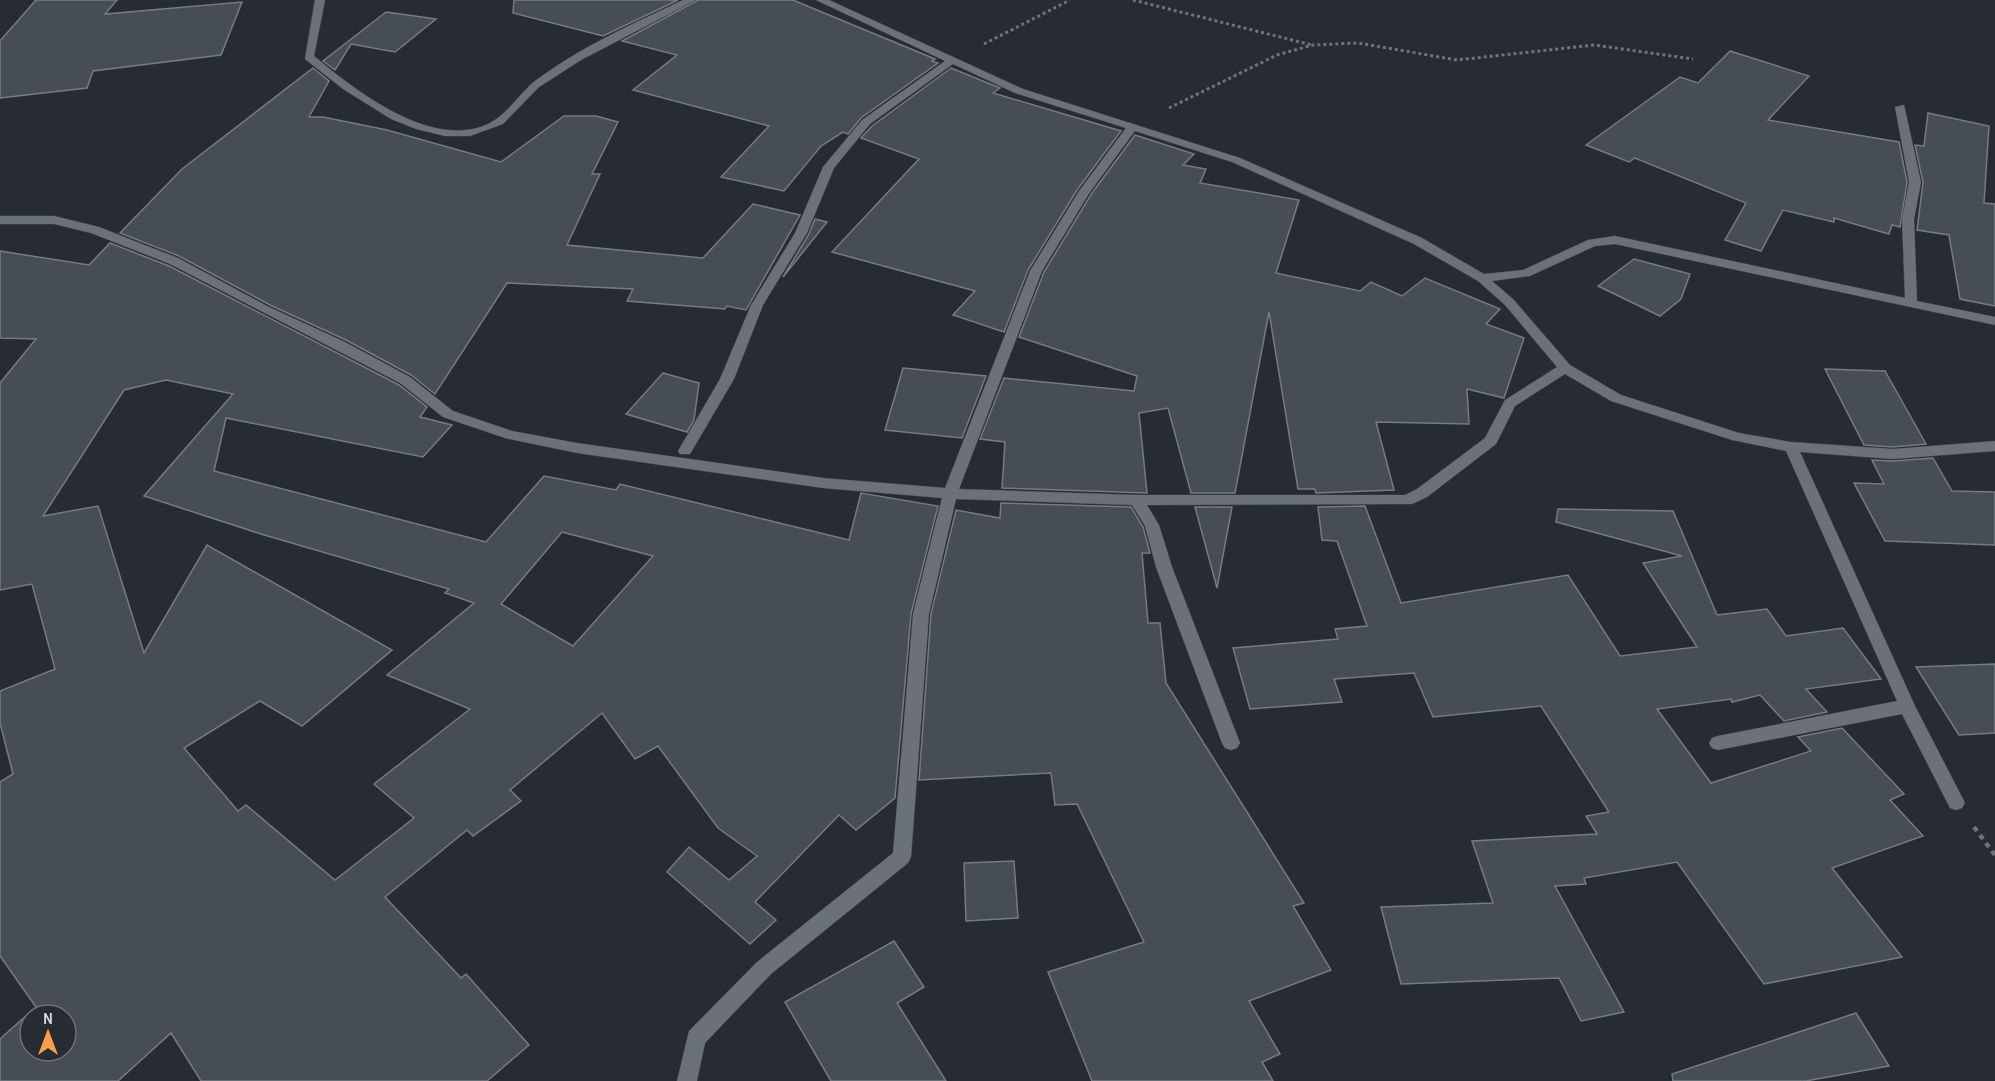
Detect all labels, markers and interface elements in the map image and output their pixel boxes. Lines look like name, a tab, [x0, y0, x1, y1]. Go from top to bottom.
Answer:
north arrow	[18, 1003, 78, 1063]
text: N	[43, 1007, 53, 1029]

